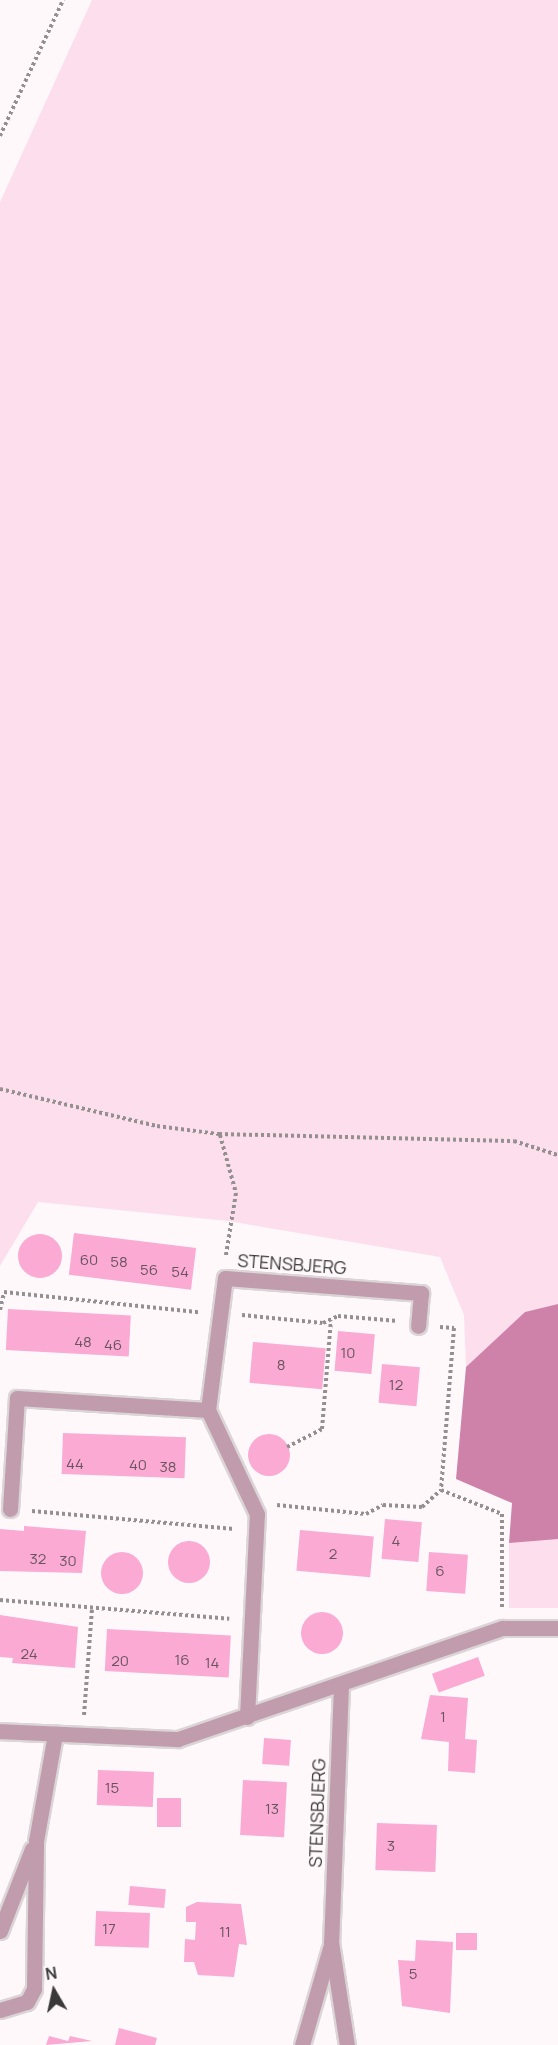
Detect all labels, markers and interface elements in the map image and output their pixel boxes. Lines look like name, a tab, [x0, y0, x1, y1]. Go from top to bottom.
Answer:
street label: STENSBJERG	[237, 1249, 347, 1279]
house number: 60	[80, 1251, 98, 1269]
house number: 58	[110, 1253, 128, 1271]
house number: 56	[140, 1261, 158, 1279]
house number: 54	[171, 1263, 189, 1281]
house number: 48	[74, 1333, 92, 1351]
house number: 46	[104, 1336, 122, 1354]
house number: 10	[341, 1344, 355, 1362]
house number: 8	[277, 1356, 285, 1374]
house number: 12	[389, 1376, 403, 1394]
house number: 44	[66, 1455, 84, 1473]
house number: 40	[129, 1456, 147, 1474]
house number: 38	[159, 1458, 177, 1476]
house number: 4	[392, 1532, 400, 1550]
house number: 2	[329, 1545, 337, 1563]
house number: 32	[30, 1550, 46, 1568]
house number: 30	[59, 1552, 77, 1570]
house number: 6	[435, 1562, 445, 1580]
house number: 24	[20, 1645, 38, 1663]
house number: 16	[174, 1651, 190, 1669]
house number: 20	[111, 1652, 129, 1670]
house number: 14	[205, 1654, 219, 1672]
house number: 1	[440, 1708, 446, 1726]
street label: STENSBJERG	[304, 1758, 330, 1868]
house number: 15	[105, 1779, 119, 1797]
house number: 13	[265, 1800, 279, 1818]
house number: 3	[387, 1837, 395, 1855]
house number: 17	[102, 1920, 116, 1938]
house number: 11	[219, 1923, 231, 1941]
north arrow	[24, 1961, 84, 2021]
text: N	[44, 1961, 59, 1985]
house number: 5	[409, 1965, 417, 1983]

